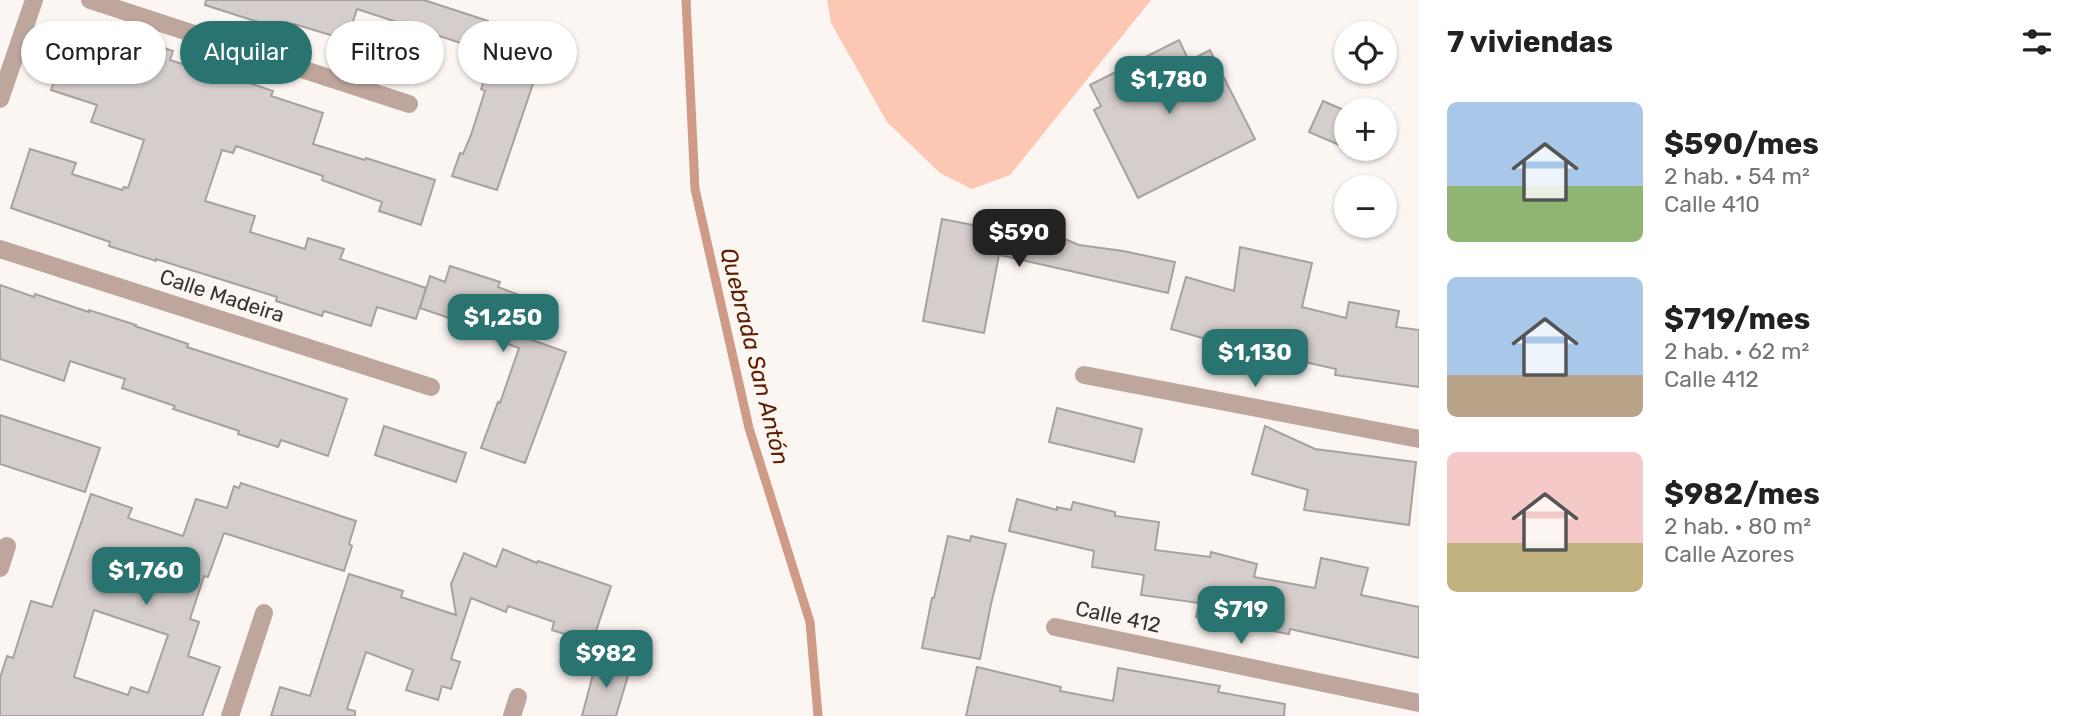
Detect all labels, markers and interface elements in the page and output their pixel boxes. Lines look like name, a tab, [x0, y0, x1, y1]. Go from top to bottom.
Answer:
chip: Comprar	[21, 21, 166, 84]
chip: Alquilar	[180, 21, 312, 84]
chip: Filtros	[326, 21, 444, 84]
chip: Nuevo	[458, 21, 577, 84]
map controls	[1334, 21, 1397, 238]
button: locate	[1334, 21, 1397, 84]
icon: filters	[2018, 23, 2056, 61]
text: 7 viviendas	[1447, 24, 1613, 60]
pin: $1,780	[1112, 57, 1226, 116]
text: $1,780	[1131, 65, 1207, 93]
button: +	[1334, 98, 1397, 161]
text: $590/mes	[1664, 126, 1819, 162]
icon: home	[1503, 130, 1587, 214]
text: 2 hab. · 54 m²	[1664, 162, 1810, 190]
button: −	[1334, 175, 1397, 238]
text: Calle 410	[1664, 190, 1760, 218]
pin: $590	[978, 210, 1060, 269]
text: $590	[989, 218, 1049, 246]
water label: Quebrada San Antón	[714, 244, 796, 468]
street label: Calle Madeira	[157, 264, 288, 327]
pin: $1,250	[446, 294, 560, 354]
text: $719/mes	[1664, 301, 1810, 337]
text: $1,250	[464, 303, 542, 331]
icon: home	[1503, 305, 1587, 389]
pin: $1,130	[1198, 330, 1312, 389]
text: 2 hab. · 62 m²	[1664, 337, 1809, 365]
text: $1,130	[1218, 338, 1292, 366]
text: Calle 412	[1664, 365, 1759, 393]
text: $982/mes	[1664, 476, 1820, 512]
icon: home	[1503, 480, 1587, 564]
text: 2 hab. · 80 m²	[1664, 512, 1811, 540]
text: Calle Azores	[1664, 540, 1794, 568]
pin: $1,760	[89, 548, 203, 607]
text: $1,760	[108, 556, 184, 584]
pin: $719	[1200, 586, 1282, 646]
street label: Calle 412	[1073, 595, 1163, 638]
text: $719	[1214, 595, 1268, 623]
pin: $982	[565, 630, 647, 690]
text: $982	[576, 639, 636, 667]

